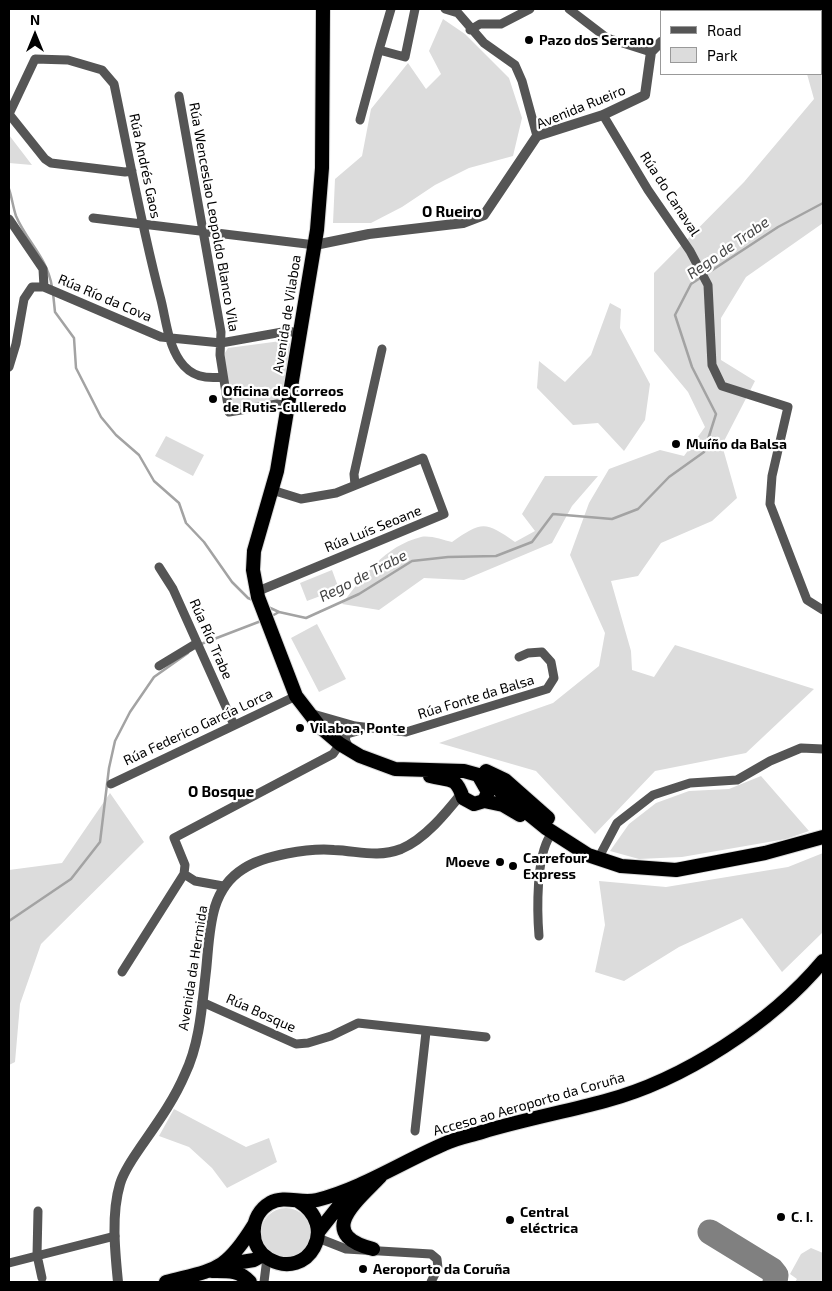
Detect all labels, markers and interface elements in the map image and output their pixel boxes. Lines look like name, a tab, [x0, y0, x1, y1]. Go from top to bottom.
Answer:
north arrow	[10, 10, 60, 60]
legend	[660, 10, 822, 75]
text: N	[30, 11, 40, 28]
text: Road	[707, 21, 742, 39]
place label: Pazo dos Serrano	[539, 32, 654, 48]
marker: Pazo dos Serrano	[523, 34, 535, 46]
text: Park	[707, 46, 738, 64]
street label: Avenida Rueiro	[534, 81, 628, 133]
street label: Rúa Wenceslao Leopoldo Blanco Vila	[186, 101, 242, 333]
street label: Rúa Andrés Gaos	[126, 112, 164, 220]
street label: Rúa do Canaval	[636, 149, 704, 239]
district label: O Rueiro	[422, 203, 482, 221]
water label: Rego de Trabe	[683, 213, 773, 283]
street label: Avenida de Vilaboa	[269, 254, 305, 374]
street label: Rúa Río da Cova	[56, 271, 154, 325]
place label: Oficina de Correos de Rutis-Culleredo	[223, 383, 346, 416]
marker: Oficina de Correos de Rutis-Culleredo	[207, 393, 219, 405]
place label: Muíño da Balsa	[686, 436, 787, 452]
marker: Muíño da Balsa	[670, 438, 682, 450]
street label: Rúa Luís Seoane	[322, 502, 424, 556]
water label: Rego de Trabe	[316, 546, 410, 606]
street label: Rúa Río Trabe	[186, 596, 236, 682]
street label: Rúa Fonte da Balsa	[416, 671, 536, 723]
street label: Rúa Federico García Lorca	[121, 685, 275, 769]
place label: Vilaboa, Ponte	[310, 720, 405, 736]
marker: Vilaboa, Ponte	[294, 722, 306, 734]
district label: O Bosque	[188, 783, 254, 801]
place label: Carrefour Express	[523, 850, 587, 882]
place label: Moeve	[445, 854, 490, 870]
marker: Moeve	[494, 856, 506, 868]
marker: Carrefour Express	[507, 860, 519, 872]
street label: Avenida da Hermida	[175, 904, 211, 1032]
street label: Rúa Bosque	[223, 990, 299, 1036]
street label: Acceso ao Aeroporto da Coruña	[431, 1069, 627, 1139]
place label: Central eléctrica	[520, 1204, 578, 1236]
place label: C. I.	[791, 1209, 813, 1225]
marker: C. I.	[775, 1211, 787, 1223]
marker: Central eléctrica	[504, 1214, 516, 1226]
place label: Aeroporto da Coruña	[373, 1261, 510, 1277]
marker: Aeroporto da Coruña	[357, 1263, 369, 1275]

